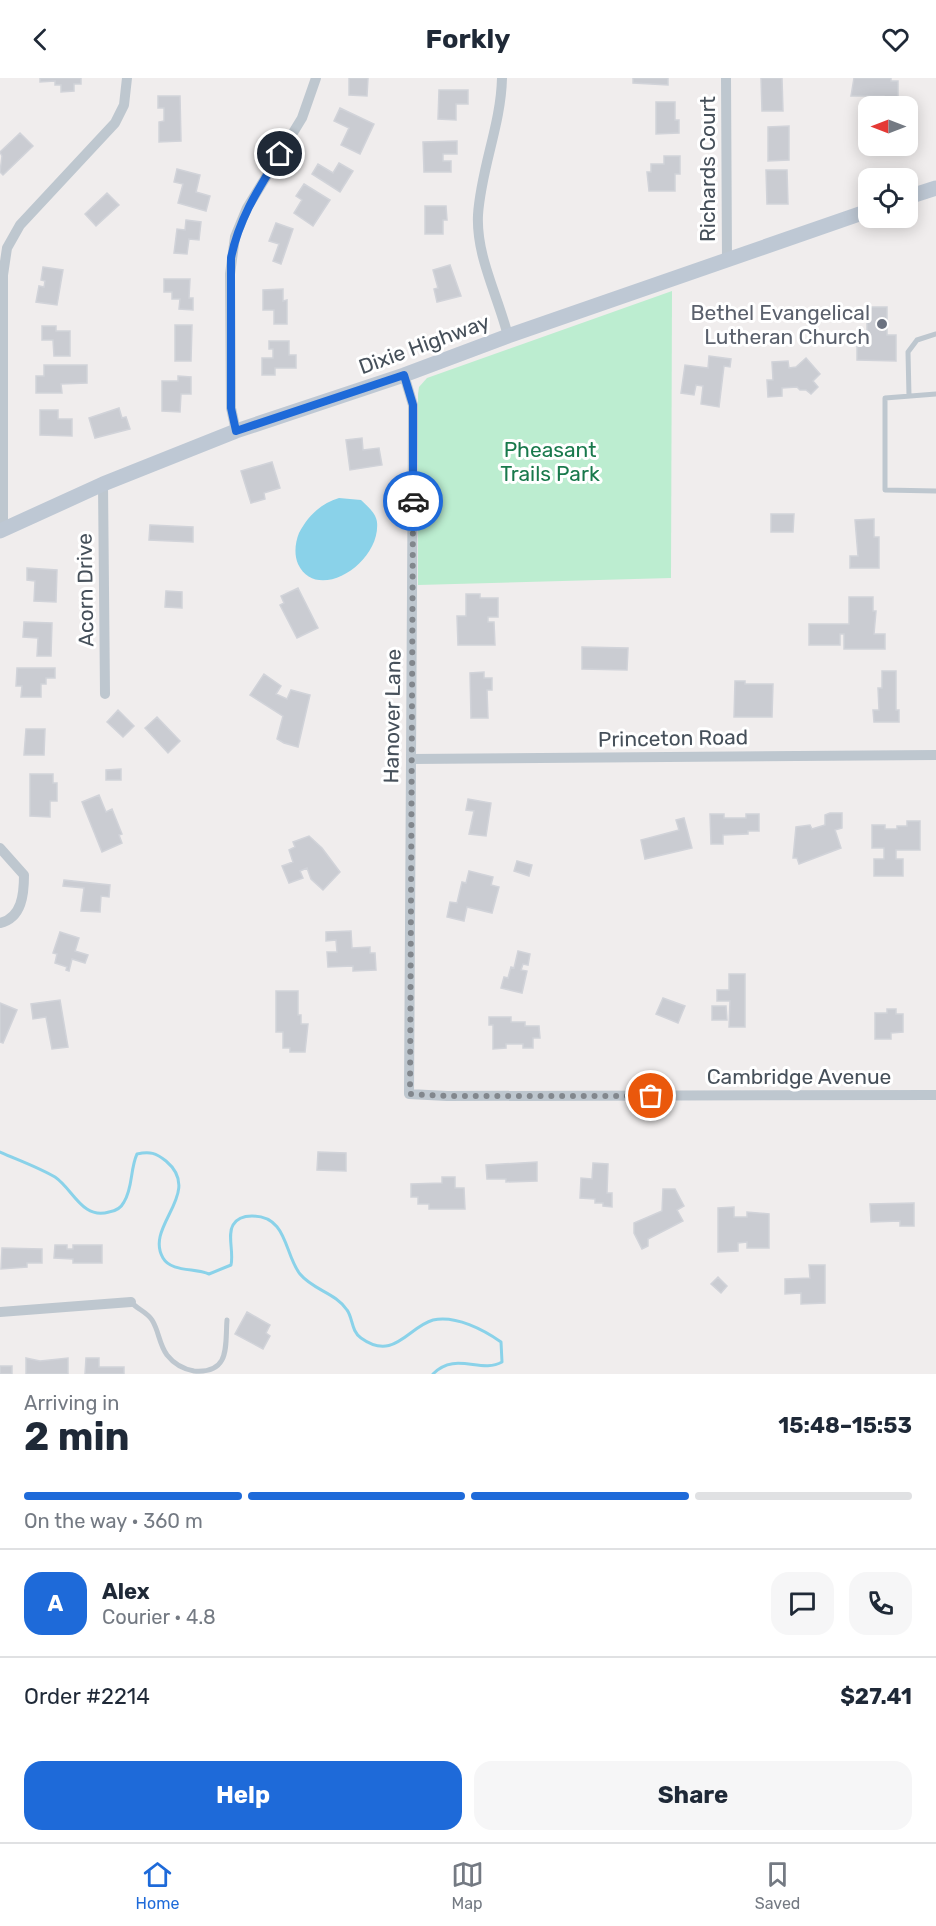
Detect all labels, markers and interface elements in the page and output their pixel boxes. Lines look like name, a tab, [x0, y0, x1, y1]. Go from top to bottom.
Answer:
icon: back	[24, 23, 57, 56]
text: Forkly	[426, 23, 510, 55]
icon: heart	[879, 23, 912, 56]
street label: Richards Court	[695, 96, 720, 242]
north arrow	[858, 96, 918, 156]
map controls	[858, 96, 918, 228]
pin	[254, 128, 305, 179]
icon: home	[263, 137, 296, 170]
button: locate	[858, 168, 918, 228]
place label: Bethel Evangelical Lutheran Church	[691, 300, 870, 349]
street label: Dixie Highway	[355, 309, 493, 379]
marker: Bethel Evangelical Lutheran Church	[875, 317, 889, 331]
park label: Pheasant Trails Park	[500, 437, 600, 486]
courier	[383, 471, 443, 531]
icon: car	[397, 485, 430, 518]
street label: Acorn Drive	[72, 533, 98, 647]
street label: Hanover Lane	[378, 649, 406, 783]
street label: Princeton Road	[598, 724, 748, 752]
street label: Cambridge Avenue	[707, 1064, 891, 1089]
pin	[625, 1070, 676, 1121]
icon: bag	[634, 1079, 667, 1112]
text: Arriving in	[24, 1391, 119, 1415]
text: 15:48–15:53	[778, 1412, 912, 1439]
text: 2 min	[24, 1414, 130, 1460]
text: On the way · 360 m	[24, 1509, 203, 1533]
button: chat	[771, 1572, 834, 1635]
button: phone	[849, 1572, 912, 1635]
text: Alex	[102, 1578, 150, 1605]
text: A	[48, 1590, 63, 1617]
text: Courier · 4.8	[102, 1605, 216, 1629]
text: Order #2214	[24, 1683, 150, 1710]
text: $27.41	[840, 1683, 912, 1710]
button: Help	[24, 1761, 462, 1830]
button: Share	[474, 1761, 912, 1830]
tab: Home	[136, 1858, 179, 1913]
tab: Map	[451, 1858, 484, 1913]
tab: Saved	[755, 1858, 800, 1913]

